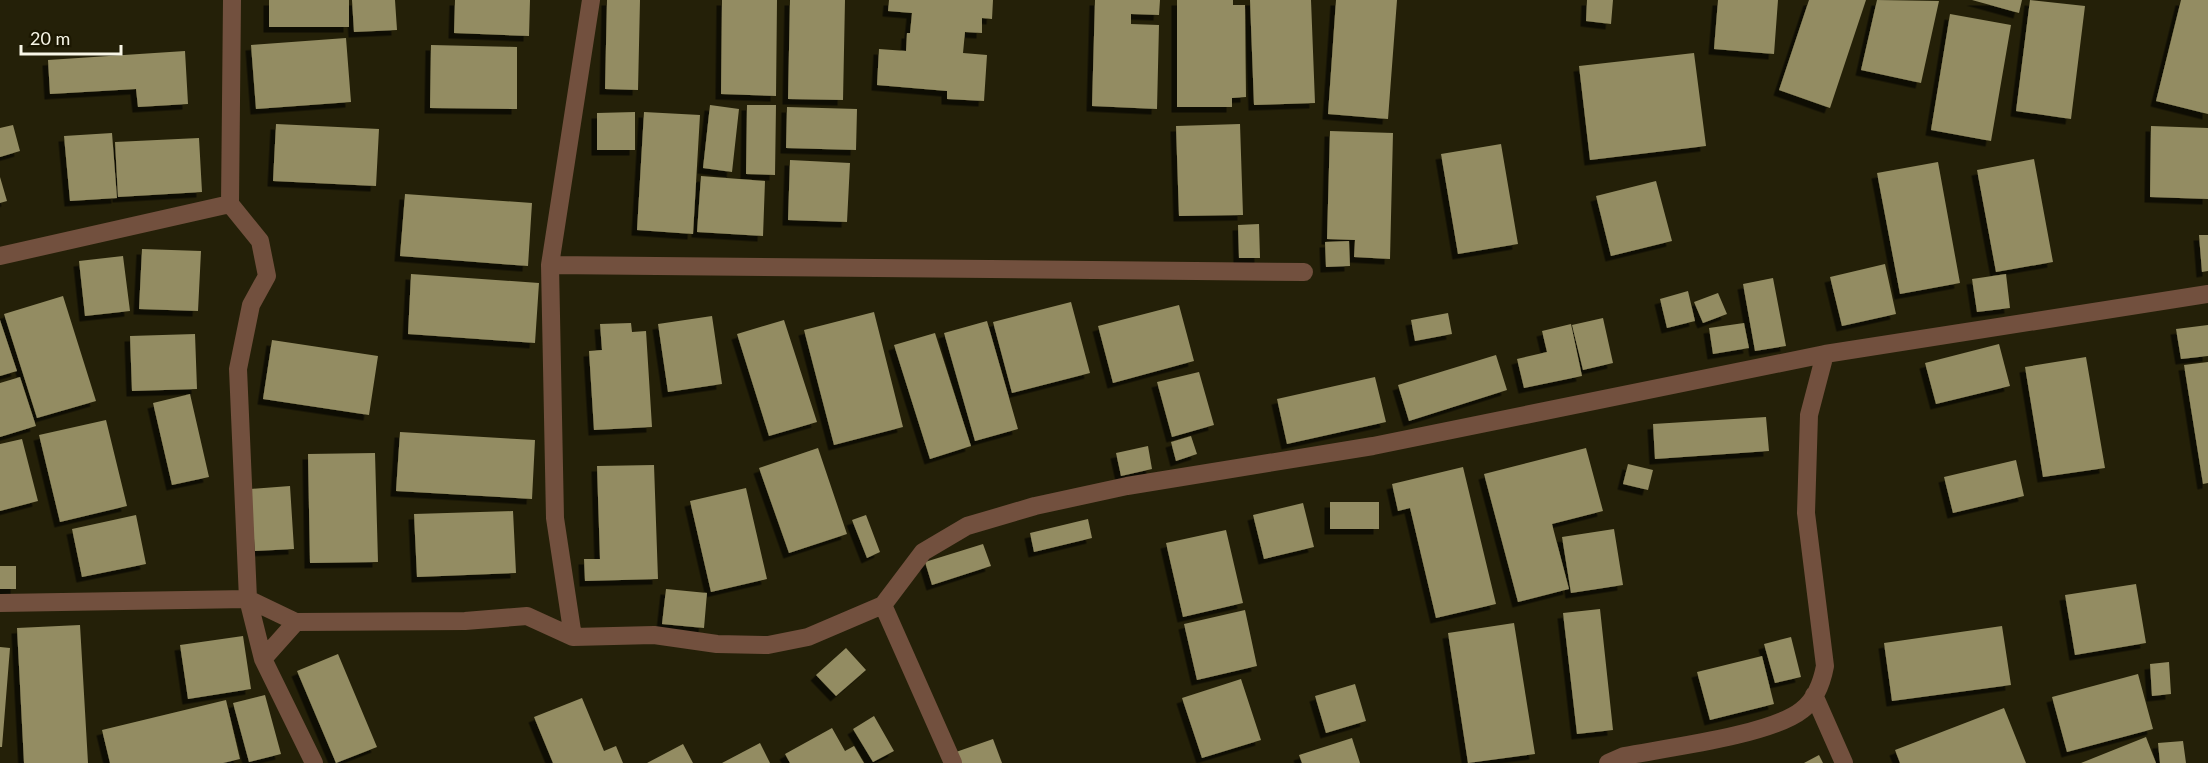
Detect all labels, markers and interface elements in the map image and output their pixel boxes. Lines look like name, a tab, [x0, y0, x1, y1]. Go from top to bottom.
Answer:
scale bar	[21, 18, 122, 56]
text: 20 m	[30, 27, 70, 49]

